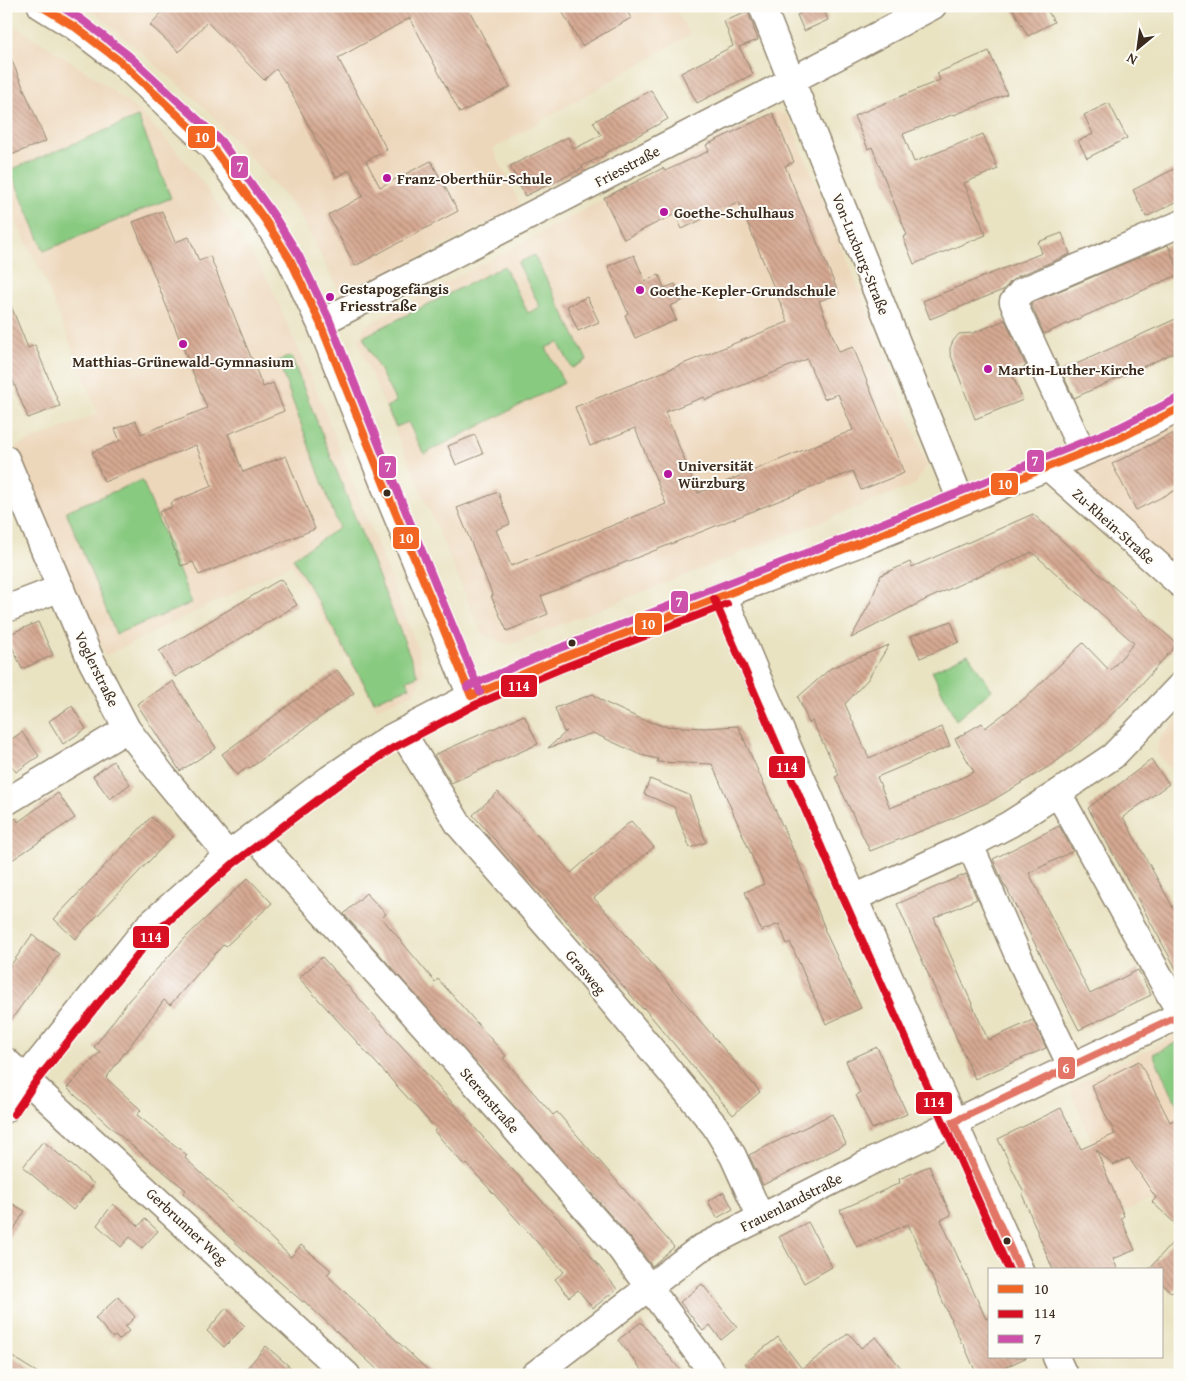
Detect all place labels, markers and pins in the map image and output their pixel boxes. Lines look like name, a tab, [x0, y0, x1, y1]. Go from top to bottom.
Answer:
place label: Franz-Oberthür-Schule	[397, 168, 552, 189]
marker: Franz-Oberthür-Schule	[381, 172, 393, 184]
place label: Goethe-Schulhaus	[674, 202, 794, 223]
marker: Goethe-Schulhaus	[658, 206, 670, 218]
place label: Gestapogefängis Friesstraße	[340, 278, 449, 316]
place label: Goethe-Kepler-Grundschule	[650, 280, 836, 301]
marker: Goethe-Kepler-Grundschule	[634, 284, 646, 296]
marker: Gestapogefängis Friesstraße	[324, 291, 336, 303]
marker: Matthias-Grünewald-Gymnasium	[177, 338, 189, 350]
place label: Matthias-Grünewald-Gymnasium	[72, 351, 294, 372]
place label: Martin-Luther-Kirche	[998, 359, 1144, 380]
marker: Martin-Luther-Kirche	[982, 363, 994, 375]
place label: Universität Würzburg	[678, 455, 754, 493]
marker: Universität Würzburg	[662, 468, 674, 480]
unlabelled marker	[382, 488, 392, 498]
unlabelled marker	[567, 638, 577, 648]
unlabelled marker	[1002, 1236, 1012, 1246]

